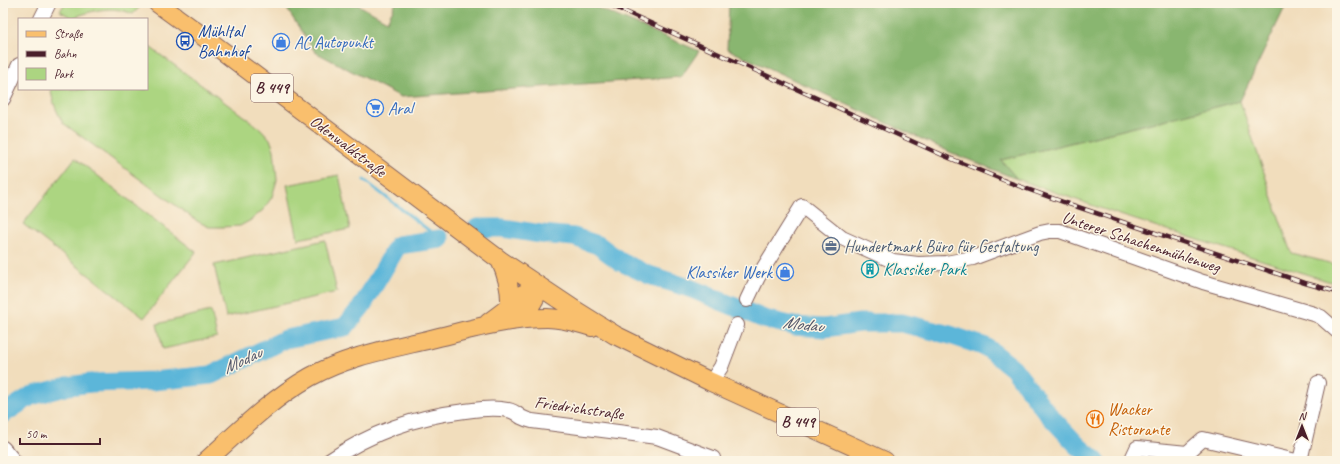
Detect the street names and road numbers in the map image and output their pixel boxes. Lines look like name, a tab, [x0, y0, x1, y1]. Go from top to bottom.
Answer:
road number: B 449	[251, 74, 293, 102]
street label: Odenwaldstraße	[306, 110, 392, 182]
street label: Unterer Schachenmühlenweg	[1059, 207, 1224, 278]
street label: Friedrichstraße	[533, 391, 626, 425]
road number: B 449	[777, 408, 819, 436]

